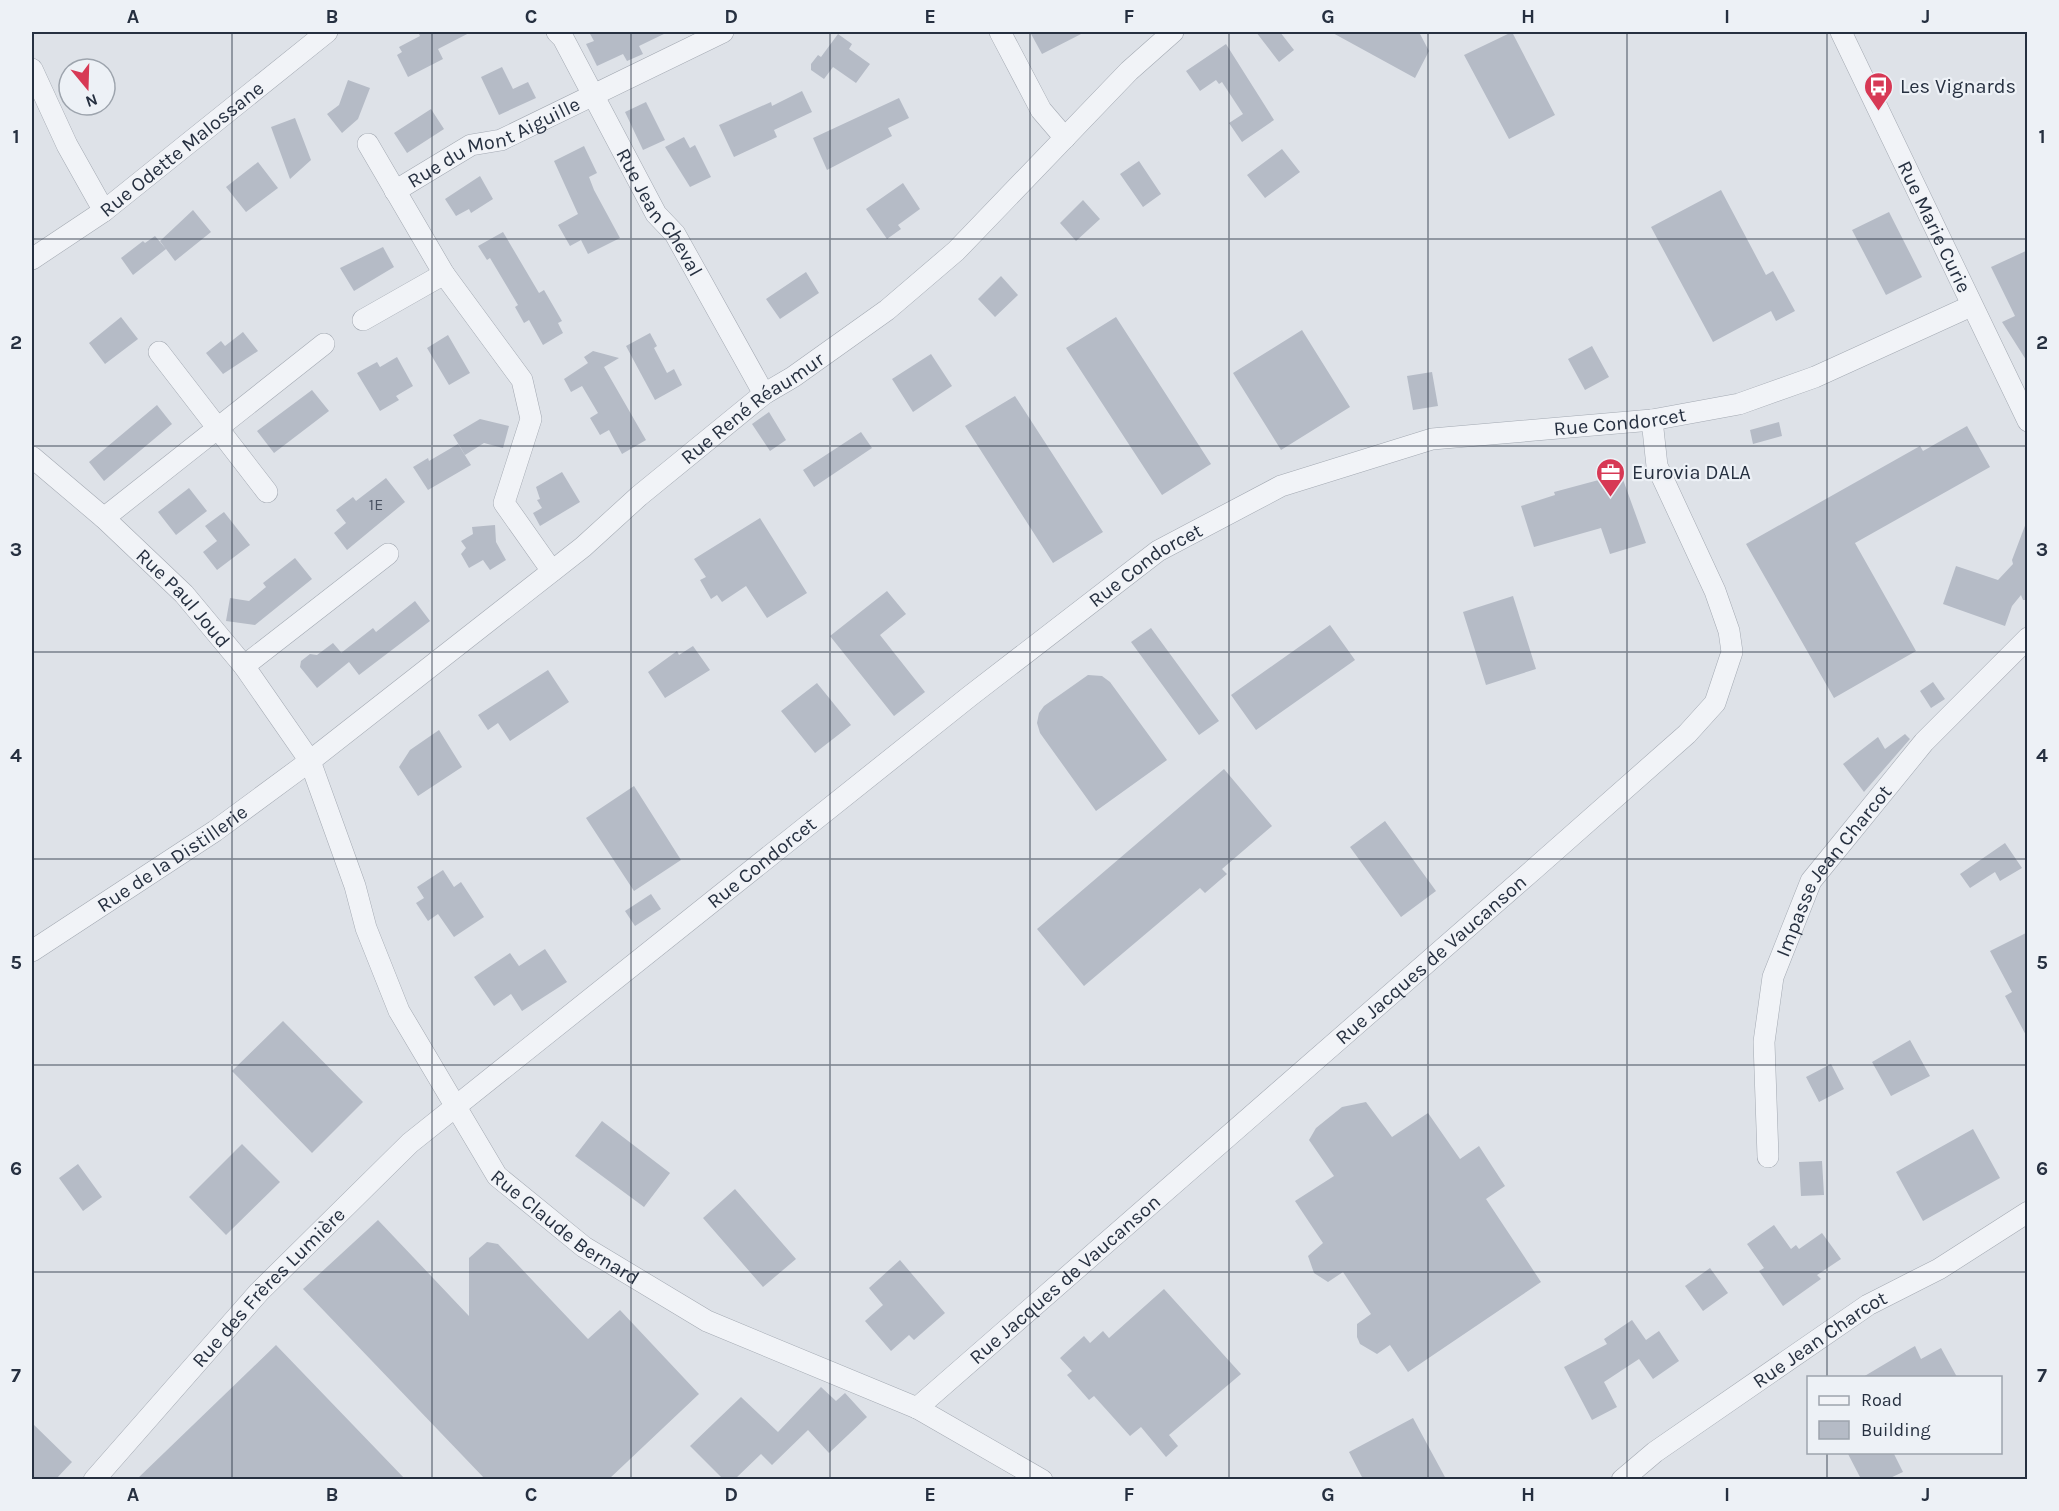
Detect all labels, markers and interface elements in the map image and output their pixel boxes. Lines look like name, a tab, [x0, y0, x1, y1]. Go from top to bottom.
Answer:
text: A	[127, 5, 140, 28]
text: B	[326, 5, 338, 28]
text: C	[525, 5, 537, 28]
text: D	[724, 5, 738, 28]
text: E	[924, 5, 936, 28]
text: F	[1124, 5, 1135, 28]
text: G	[1321, 5, 1335, 28]
text: H	[1521, 5, 1535, 28]
text: I	[1724, 5, 1730, 28]
text: J	[1922, 5, 1930, 28]
north arrow	[57, 57, 117, 117]
bus stop icon: Les Vignards	[1863, 70, 1895, 112]
place label: Les Vignards	[1900, 75, 2016, 98]
street label: Rue Odette Malossane	[95, 76, 268, 221]
text: N	[83, 90, 100, 112]
street label: Rue du Mont Aiguille	[403, 92, 583, 192]
text: 1	[12, 125, 20, 148]
text: 1	[2038, 125, 2046, 148]
street label: Rue Jean Cheval	[612, 144, 708, 280]
street label: Rue Marie Curie	[1893, 157, 1976, 296]
text: 2	[10, 331, 22, 354]
text: 2	[2036, 331, 2048, 354]
street label: Rue René Réaumur	[676, 347, 829, 469]
street label: Rue Condorcet	[1553, 402, 1688, 440]
office icon: Eurovia DALA	[1595, 456, 1627, 498]
place label: Eurovia DALA	[1632, 461, 1751, 484]
house number: 1E	[369, 495, 383, 514]
street label: Rue Condorcet	[1084, 518, 1206, 612]
text: 3	[10, 538, 22, 561]
text: 3	[2036, 538, 2048, 561]
street label: Rue Paul Joud	[132, 544, 235, 652]
text: 4	[10, 744, 22, 767]
text: 4	[2036, 744, 2048, 767]
street label: Impasse Jean Charcot	[1771, 780, 1896, 960]
street label: Rue de la Distillerie	[93, 800, 252, 917]
street label: Rue Condorcet	[702, 812, 821, 913]
street label: Rue Jacques de Vaucanson	[1331, 870, 1531, 1049]
text: 5	[10, 951, 22, 974]
text: 5	[2036, 951, 2048, 974]
text: 6	[10, 1157, 22, 1180]
text: 6	[2036, 1157, 2048, 1180]
street label: Rue Claude Bernard	[486, 1164, 644, 1289]
street label: Rue Jacques de Vaucanson	[964, 1190, 1165, 1369]
street label: Rue des Frères Lumière	[187, 1203, 349, 1372]
street label: Rue Jean Charcot	[1748, 1286, 1891, 1393]
text: 7	[11, 1364, 21, 1387]
text: 7	[2037, 1364, 2047, 1387]
legend	[1807, 1376, 2002, 1454]
text: Road	[1861, 1389, 1902, 1411]
text: Building	[1861, 1419, 1931, 1441]
text: A	[127, 1483, 140, 1506]
text: B	[326, 1483, 338, 1506]
text: C	[525, 1483, 537, 1506]
text: D	[724, 1483, 738, 1506]
text: E	[924, 1483, 936, 1506]
text: F	[1124, 1483, 1135, 1506]
text: G	[1321, 1483, 1335, 1506]
text: H	[1521, 1483, 1535, 1506]
text: I	[1724, 1483, 1730, 1506]
text: J	[1922, 1483, 1930, 1506]

